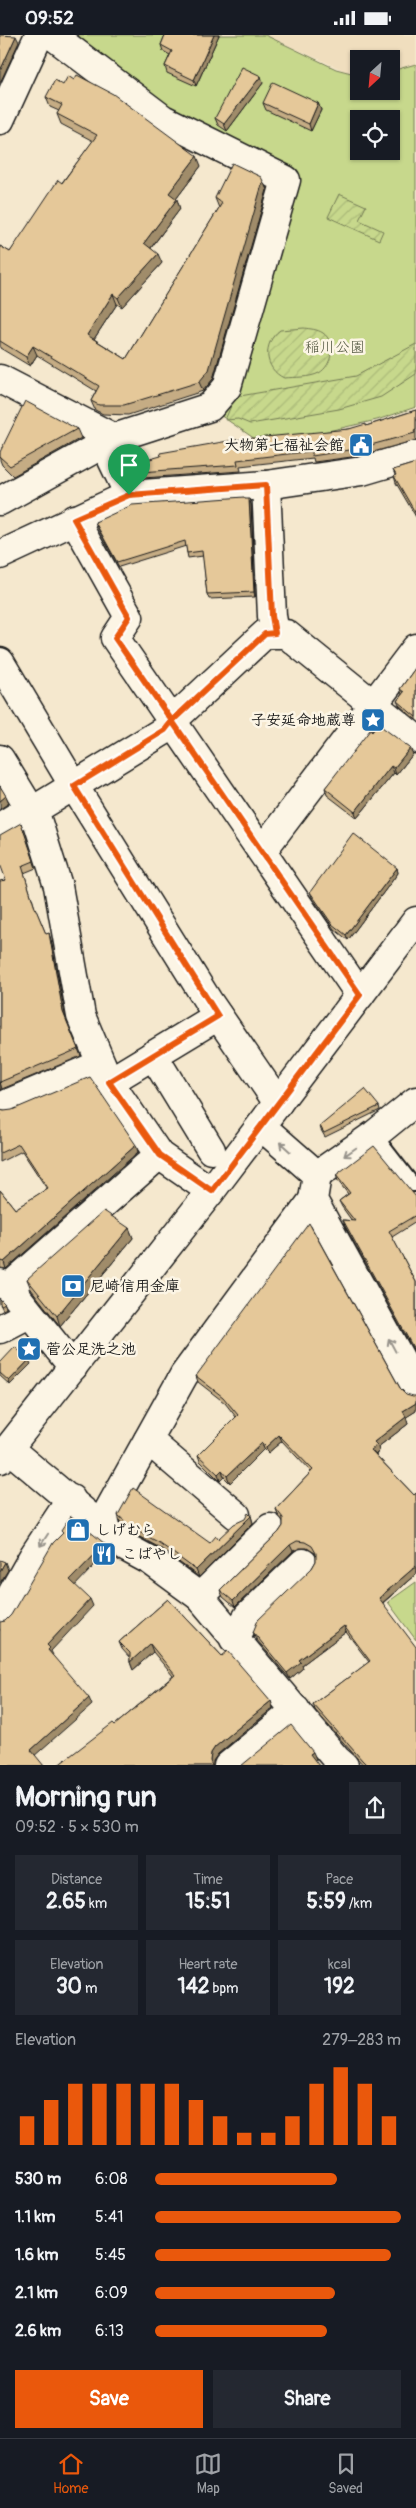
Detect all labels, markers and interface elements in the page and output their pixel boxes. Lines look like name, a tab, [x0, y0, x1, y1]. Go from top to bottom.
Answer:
text: 09:52	[25, 6, 74, 30]
north arrow	[350, 50, 400, 100]
map controls	[350, 50, 400, 160]
button: locate	[350, 110, 400, 160]
park label: 稲川公園	[305, 338, 365, 357]
public building icon: 大物第七福祉会館	[348, 432, 374, 458]
place label: 大物第七福祉会館	[224, 436, 344, 455]
pin	[108, 444, 150, 495]
icon: arrive	[115, 451, 143, 479]
place icon: 子安延命地蔵尊	[360, 707, 386, 733]
place label: 子安延命地蔵尊	[251, 711, 356, 730]
one-way arrow	[279, 1141, 292, 1153]
one-way arrow	[343, 1147, 357, 1157]
bank icon: 尼崎信用金庫	[60, 1273, 86, 1299]
place label: 尼崎信用金庫	[90, 1277, 180, 1296]
place icon: 菅公足洗之池	[16, 1336, 42, 1362]
one-way arrow	[387, 1338, 396, 1353]
place label: 菅公足洗之池	[46, 1340, 136, 1359]
shop icon: しげむら	[65, 1517, 91, 1543]
place label: しげむら	[96, 1521, 156, 1540]
one-way arrow	[39, 1533, 49, 1547]
restaurant icon: こばやし	[91, 1541, 117, 1567]
place label: こばやし	[122, 1545, 182, 1564]
text: Morning run	[15, 1780, 157, 1815]
button: share	[349, 1782, 401, 1834]
text: 09:52 · 5 × 530 m	[15, 1817, 139, 1837]
text: Distance	[51, 1871, 102, 1888]
text: Time	[193, 1871, 223, 1888]
text: Pace	[325, 1871, 353, 1888]
text: 2.65	[46, 1888, 86, 1915]
text: 15:51	[186, 1888, 230, 1915]
text: 5:59	[307, 1888, 346, 1915]
text: km	[86, 1895, 107, 1912]
text: /km	[346, 1895, 372, 1912]
text: Elevation	[50, 1956, 103, 1973]
text: Heart rate	[178, 1956, 238, 1973]
text: kcal	[328, 1956, 351, 1973]
text: 30	[56, 1973, 82, 2000]
text: 142	[177, 1973, 210, 2000]
text: 192	[324, 1973, 355, 2000]
text: m	[82, 1980, 97, 1997]
text: bpm	[210, 1980, 239, 1997]
text: Elevation	[15, 2030, 76, 2050]
text: 279–283 m	[322, 2030, 401, 2050]
text: 530 m	[15, 2169, 61, 2189]
text: 6:08	[95, 2169, 128, 2189]
text: 1.1 km	[15, 2207, 55, 2227]
text: 5:41	[95, 2207, 123, 2227]
text: 1.6 km	[15, 2245, 58, 2265]
text: 5:45	[95, 2245, 126, 2265]
text: 2.1 km	[15, 2283, 58, 2303]
text: 6:09	[95, 2283, 128, 2303]
text: 2.6 km	[15, 2321, 61, 2341]
text: 6:13	[95, 2321, 124, 2341]
button: Save	[15, 2370, 203, 2428]
button: Share	[213, 2370, 401, 2428]
tab: Home	[53, 2450, 88, 2497]
tab: Map	[194, 2450, 222, 2497]
tab: Saved	[328, 2450, 363, 2497]

